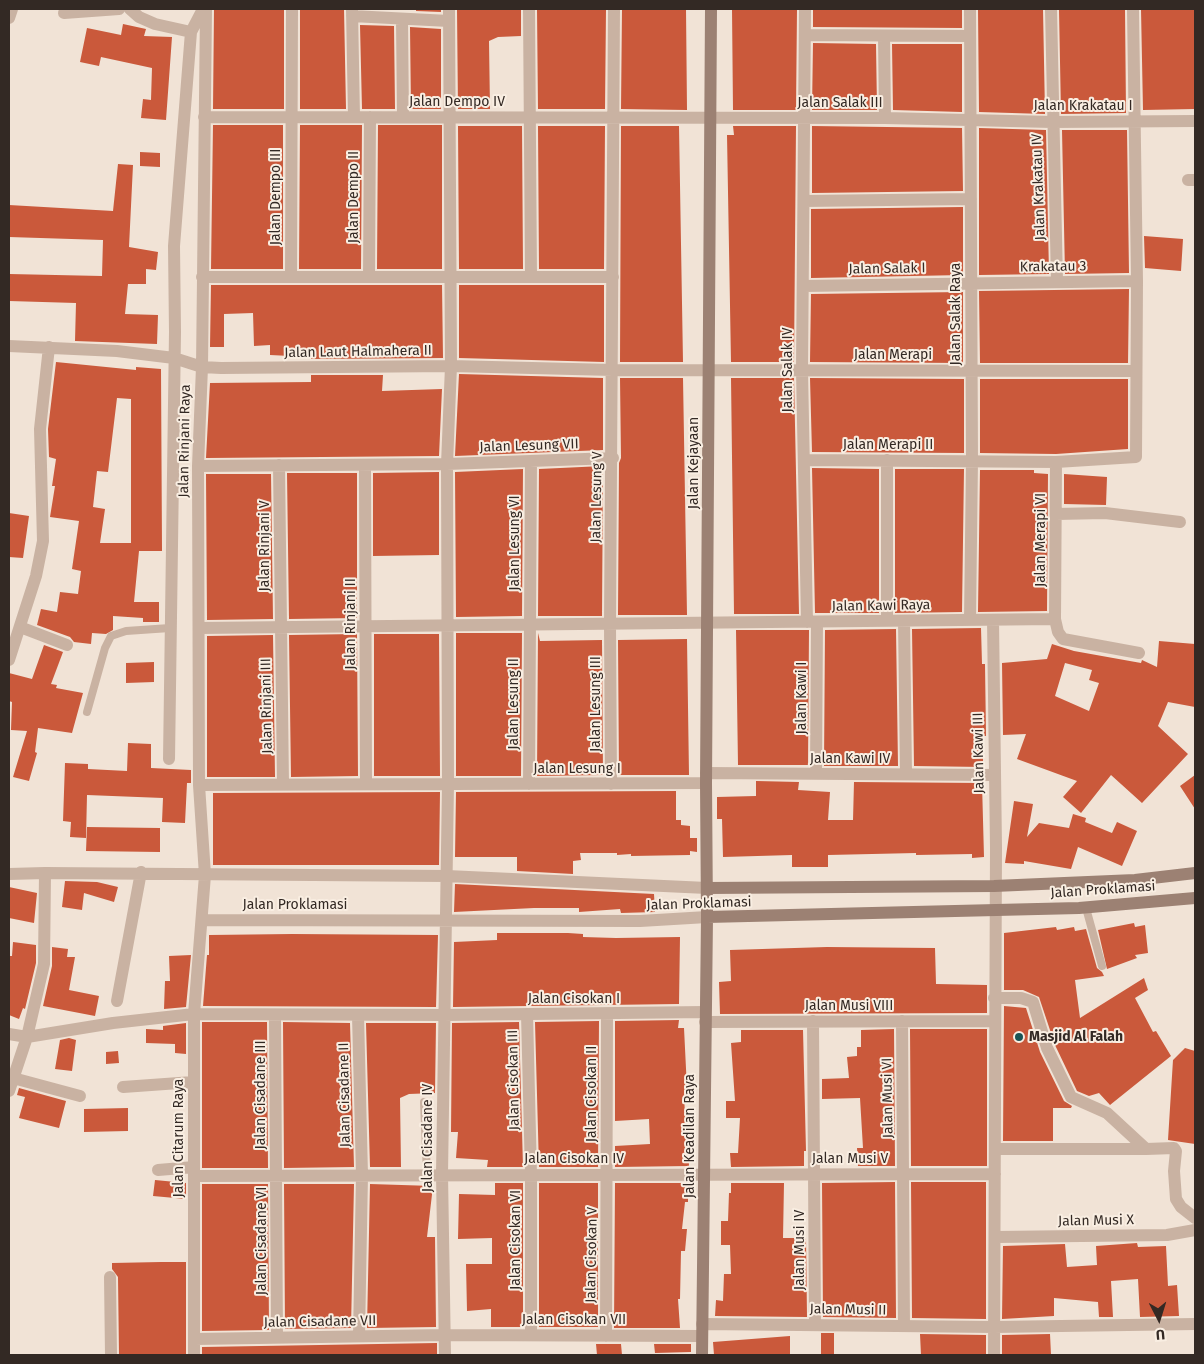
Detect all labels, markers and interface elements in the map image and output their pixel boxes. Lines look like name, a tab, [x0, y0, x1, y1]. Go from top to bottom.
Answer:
street label: Jalan Dempo IV	[409, 94, 505, 110]
street label: Jalan Salak III	[797, 95, 883, 111]
street label: Jalan Krakatau I	[1033, 98, 1133, 114]
street label: Jalan Krakatau IV	[1029, 133, 1049, 241]
street label: Jalan Dempo III	[268, 149, 284, 245]
street label: Jalan Dempo II	[346, 151, 362, 243]
street label: Krakatau 3	[1019, 258, 1087, 276]
street label: Jalan Salak I	[848, 260, 926, 278]
street label: Jalan Salak Raya	[948, 263, 964, 365]
street label: Jalan Salak IV	[780, 328, 796, 412]
street label: Jalan Laut Halmahera II	[284, 342, 432, 362]
street label: Jalan Merapi	[854, 347, 932, 363]
street label: Jalan Rinjani Raya	[176, 384, 194, 498]
street label: Jalan Kejayaan	[686, 417, 702, 509]
street label: Jalan Lesung VII	[479, 436, 579, 456]
street label: Jalan Merapi II	[843, 437, 933, 453]
street label: Jalan Lesung V	[588, 451, 606, 543]
street label: Jalan Merapi VI	[1033, 493, 1049, 587]
street label: Jalan Lesung VI	[507, 495, 523, 591]
street label: Jalan Rinjani V	[257, 500, 273, 592]
street label: Jalan Rinjani II	[343, 578, 359, 670]
street label: Jalan Kawi Raya	[832, 597, 930, 615]
street label: Jalan Lesung III	[588, 656, 604, 752]
street label: Jalan Rinjani III	[258, 658, 276, 754]
street label: Jalan Lesung II	[506, 658, 522, 750]
street label: Jalan Kawi I	[794, 662, 810, 734]
street label: Jalan Kawi III	[970, 712, 988, 794]
street label: Jalan Kawi IV	[810, 751, 890, 767]
street label: Jalan Lesung I	[533, 761, 621, 777]
street label: Jalan Proklamasi	[1050, 878, 1156, 902]
street label: Jalan Proklamasi	[646, 894, 752, 914]
street label: Jalan Proklamasi	[242, 897, 348, 913]
street label: Jalan Cisokan I	[528, 991, 620, 1007]
street label: Jalan Musi VIII	[805, 998, 893, 1014]
place label: Masjid Al Falah	[1029, 1029, 1123, 1045]
street label: Jalan Cisokan III	[505, 1030, 523, 1130]
marker: Masjid Al Falah	[1013, 1031, 1025, 1043]
street label: Jalan Cisadane III	[253, 1040, 269, 1150]
street label: Jalan Cisadane II	[336, 1042, 354, 1148]
street label: Jalan Cisokan II	[584, 1046, 600, 1142]
street label: Jalan Musi VI	[879, 1058, 897, 1138]
street label: Jalan Keadilan Raya	[682, 1074, 698, 1198]
street label: Jalan Citarum Raya	[171, 1079, 187, 1197]
street label: Jalan Cisadane IV	[420, 1084, 436, 1192]
street label: Jalan Cisokan IV	[524, 1151, 624, 1167]
street label: Jalan Musi V	[812, 1151, 888, 1167]
street label: Jalan Cisadane VI	[254, 1187, 270, 1295]
street label: Jalan Cisokan VI	[508, 1190, 524, 1290]
street label: Jalan Cisokan V	[583, 1207, 601, 1303]
street label: Jalan Musi IV	[792, 1210, 808, 1290]
street label: Jalan Musi X	[1058, 1212, 1134, 1230]
north arrow	[1134, 1294, 1184, 1344]
street label: Jalan Musi II	[809, 1301, 887, 1319]
street label: Jalan Cisokan VII	[522, 1312, 626, 1328]
street label: Jalan Cisadane VII	[264, 1313, 376, 1331]
text: U	[1155, 1326, 1166, 1343]

